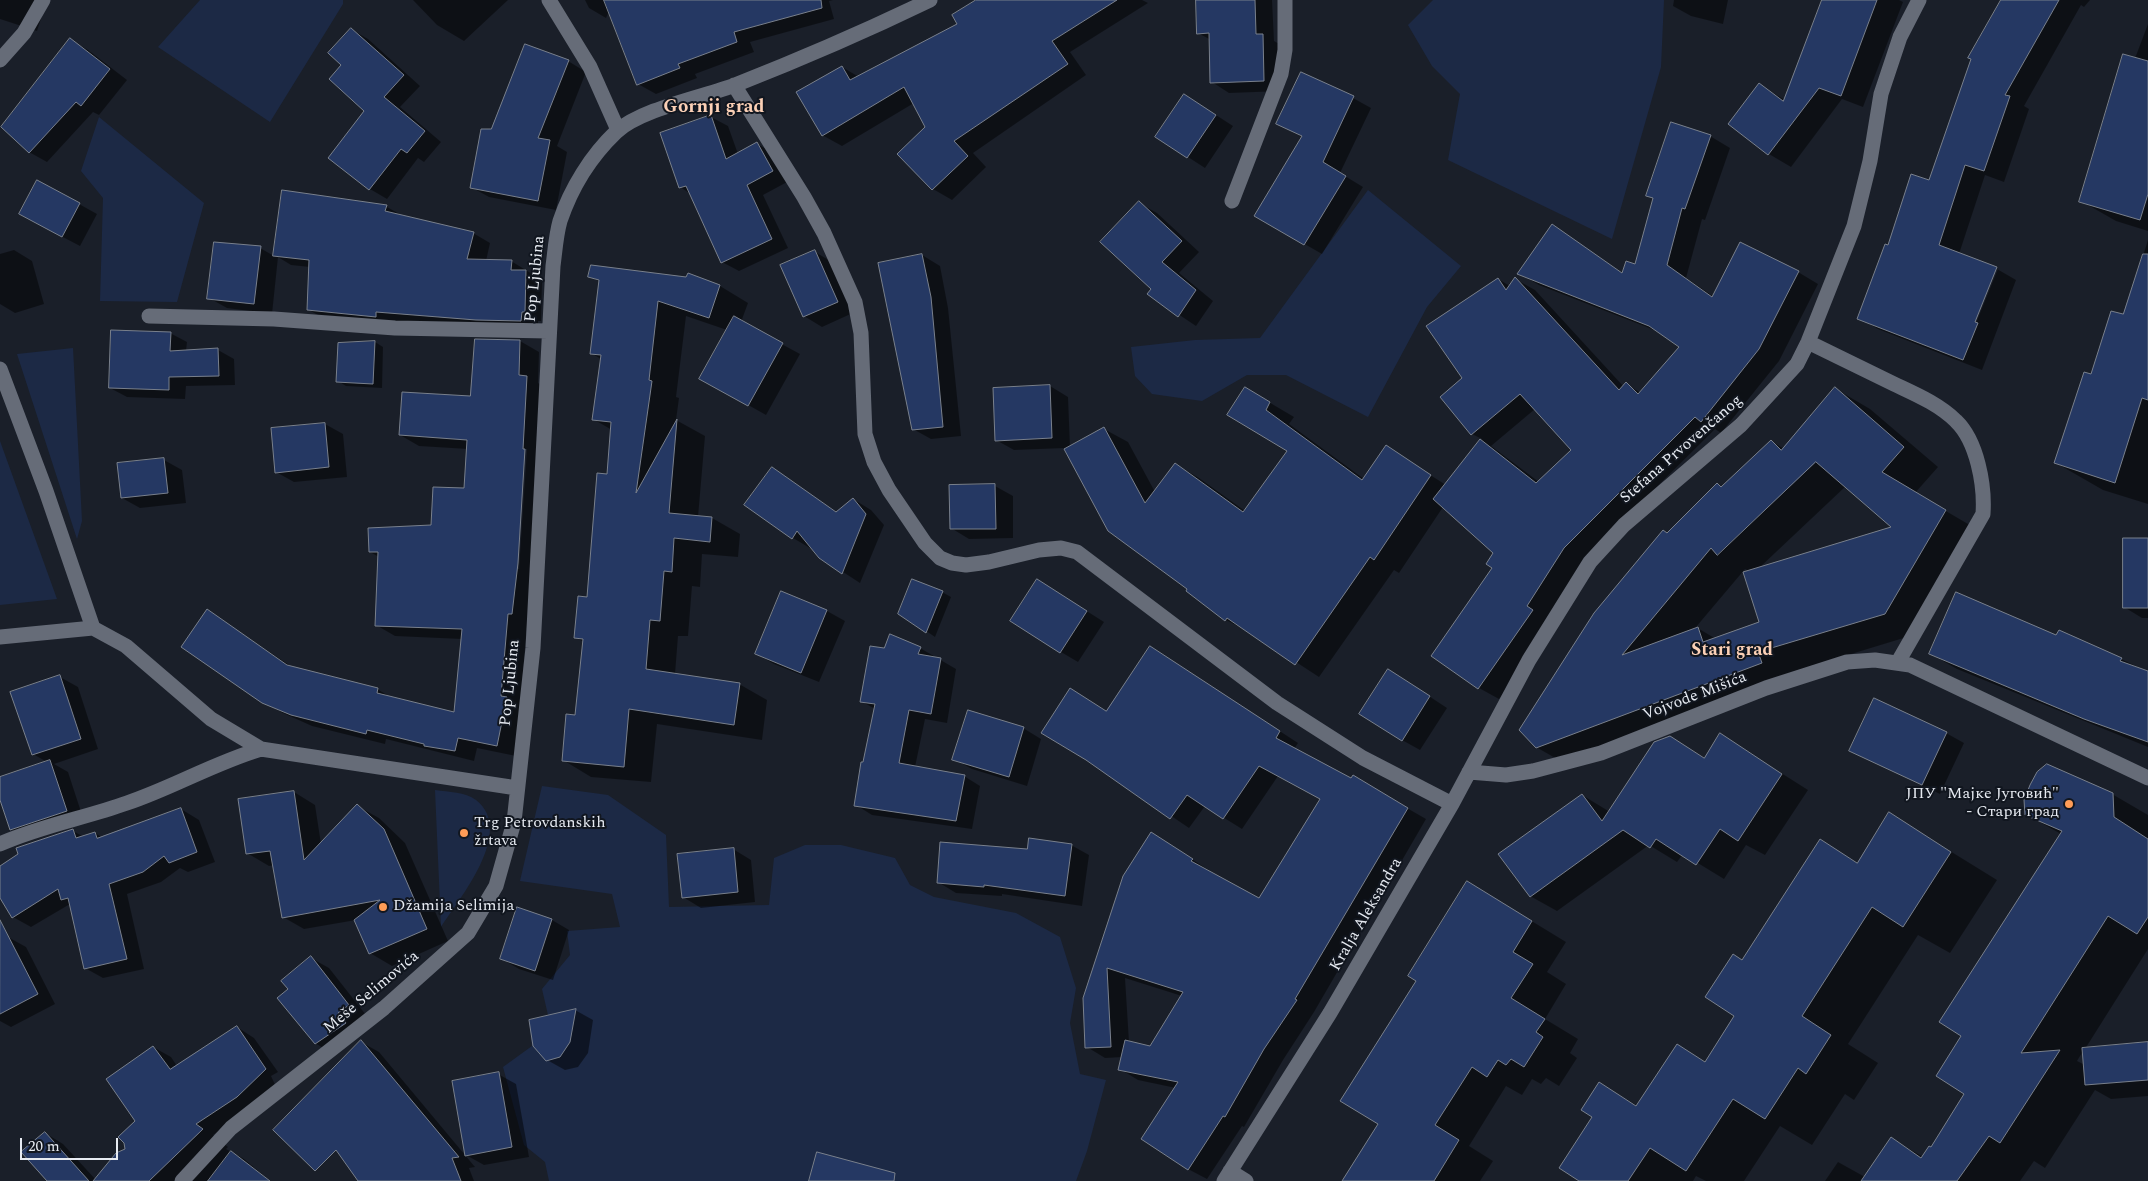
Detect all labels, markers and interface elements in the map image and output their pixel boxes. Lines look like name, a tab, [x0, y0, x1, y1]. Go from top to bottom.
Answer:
district label: Gornji grad	[663, 97, 765, 119]
street label: Pop Ljubina	[522, 235, 550, 323]
street label: Stefana Prvovenčanog	[1617, 392, 1747, 508]
street label: Pop Ljubina	[497, 639, 525, 727]
district label: Stari grad	[1691, 640, 1773, 662]
street label: Vojvode Mišića	[1640, 668, 1750, 726]
place label: ЈПУ "Мајке Југовић" - Стари град	[1906, 785, 2059, 823]
marker: ЈПУ "Мајке Југовић" - Стари град	[2063, 798, 2075, 810]
place label: Trg Petrovdanskih žrtava	[474, 814, 605, 852]
marker: Trg Petrovdanskih žrtava	[458, 827, 470, 839]
street label: Kralja Aleksandra	[1327, 855, 1407, 975]
place label: Džamija Selimija	[393, 897, 514, 917]
marker: Džamija Selimija	[377, 901, 389, 913]
street label: Meše Selimovića	[320, 948, 424, 1038]
scale bar	[22, 1128, 120, 1160]
text: 20 m	[28, 1135, 60, 1158]

